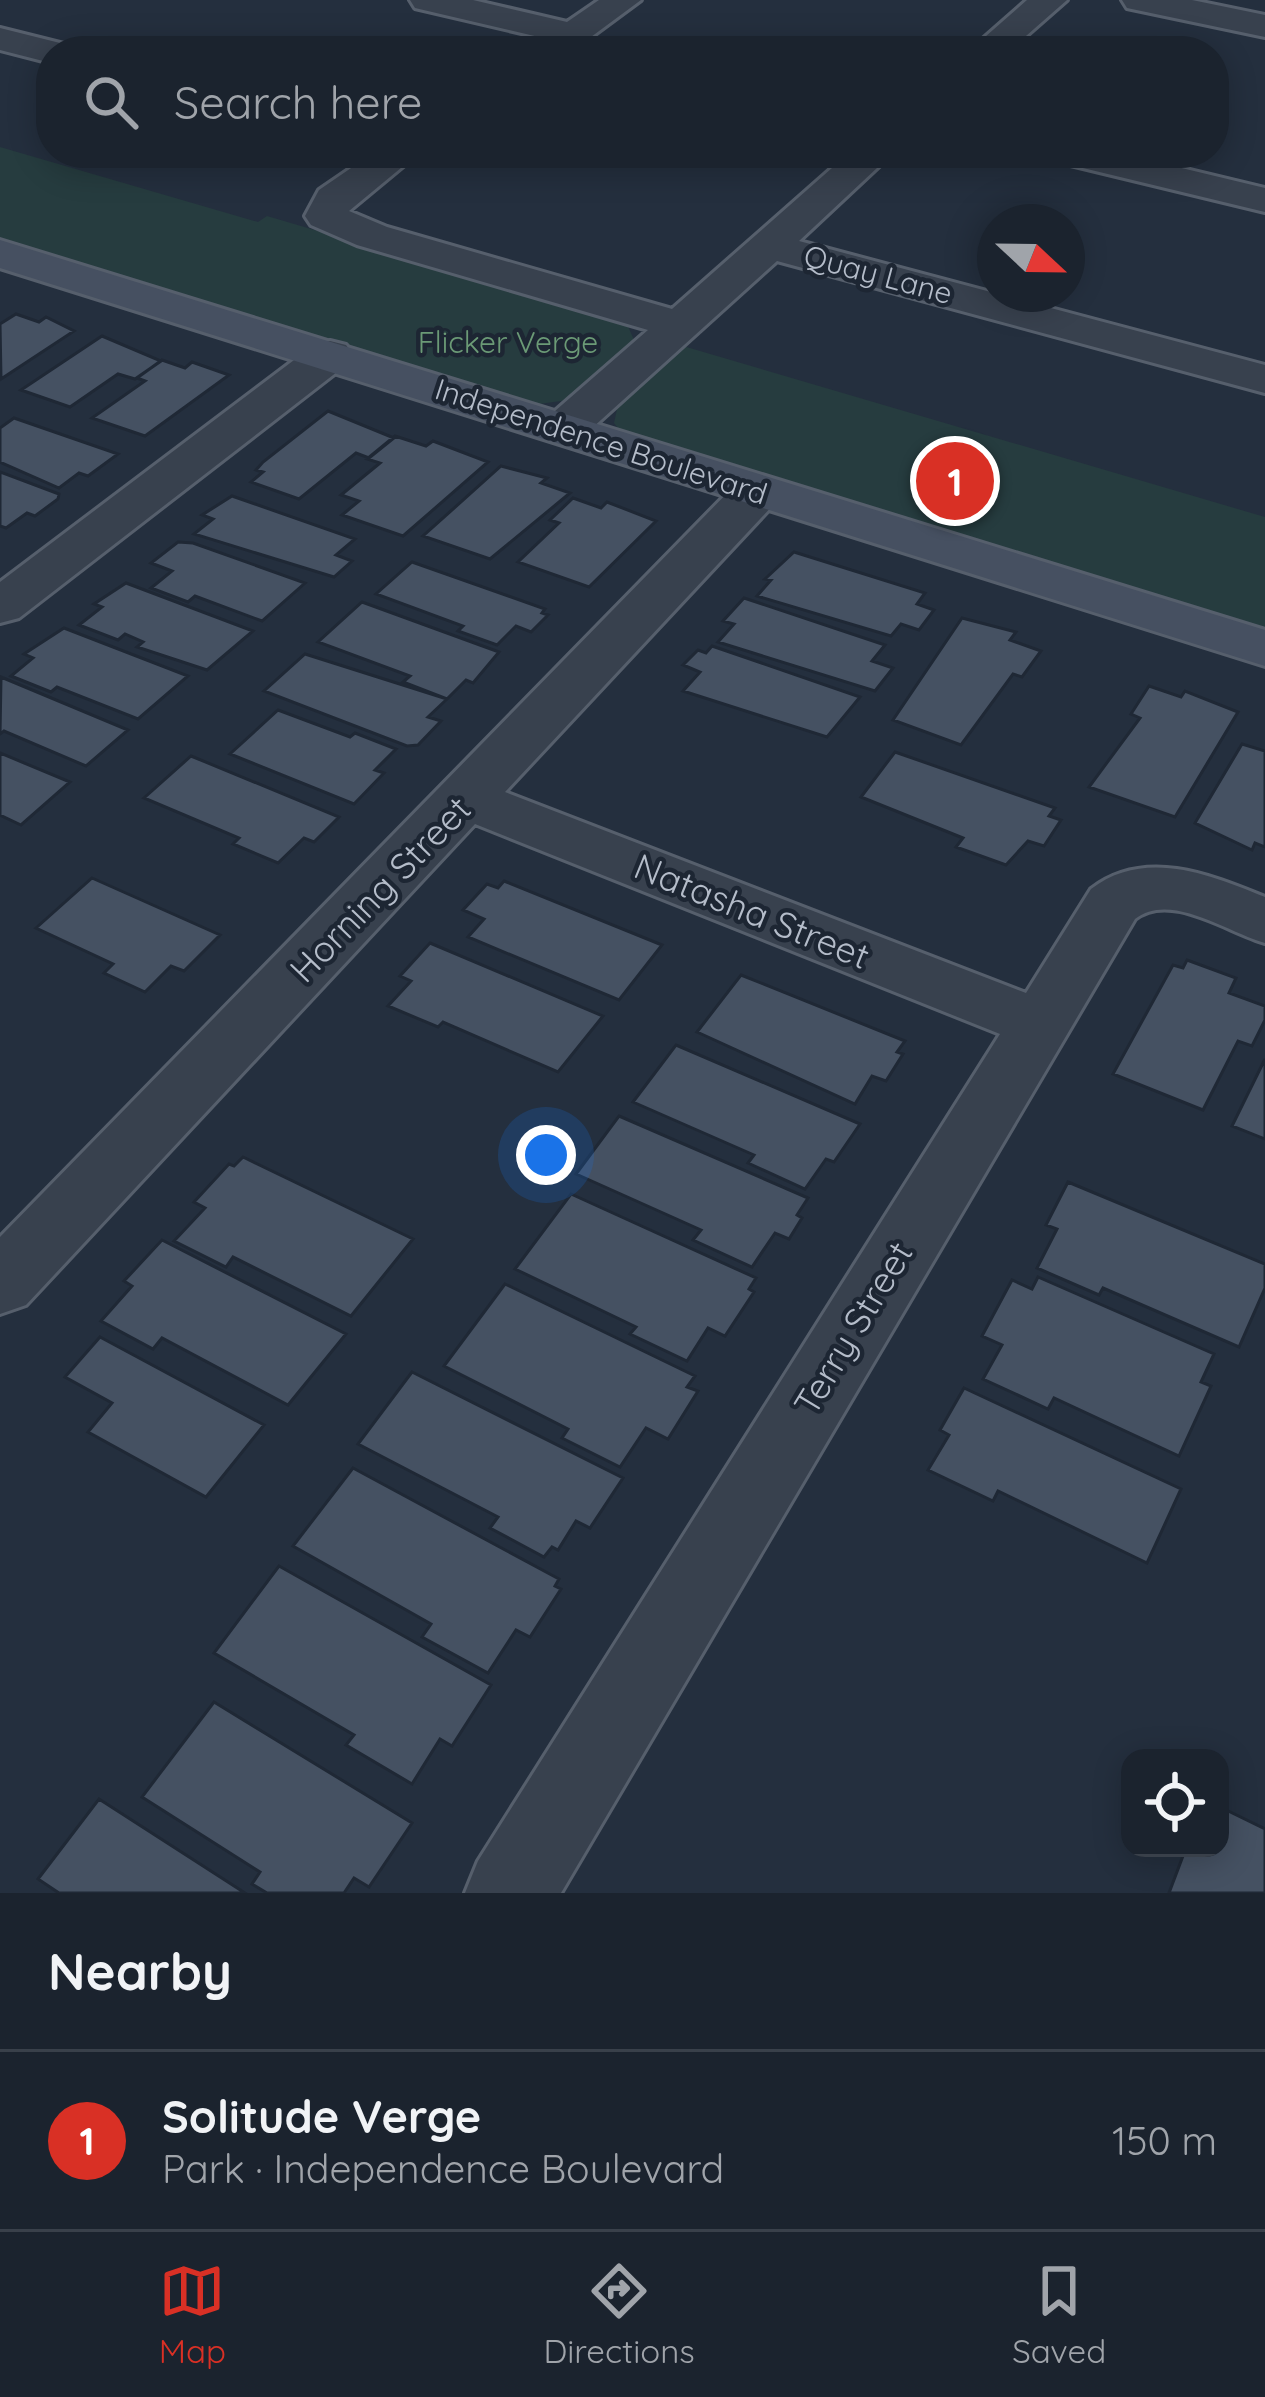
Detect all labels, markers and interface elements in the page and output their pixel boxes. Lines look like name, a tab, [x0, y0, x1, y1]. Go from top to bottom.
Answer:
search box	[36, 36, 1229, 168]
icon: search	[78, 69, 144, 135]
text: Search here	[174, 74, 422, 130]
north arrow	[977, 204, 1085, 312]
street label: Quay Lane	[800, 236, 957, 312]
park label: Flicker Verge	[418, 323, 598, 361]
street label: Independence Boulevard	[431, 369, 772, 513]
pin: 1	[916, 436, 994, 526]
street label: Horning Street	[280, 786, 480, 991]
street label: Natasha Street	[628, 843, 876, 978]
your location	[516, 1125, 576, 1185]
street label: Terry Street	[783, 1233, 922, 1423]
map controls	[1121, 1749, 1229, 1857]
button: locate	[1121, 1749, 1229, 1857]
text: Nearby	[48, 1939, 232, 2003]
text: Solitude Verge	[162, 2088, 481, 2144]
text: 1	[79, 2116, 95, 2165]
text: 150 m	[1112, 2116, 1217, 2165]
text: Park · Independence Boulevard	[162, 2144, 724, 2193]
tab: Map	[159, 2258, 226, 2371]
tab: Directions	[543, 2258, 695, 2371]
tab: Saved	[1012, 2258, 1106, 2371]

